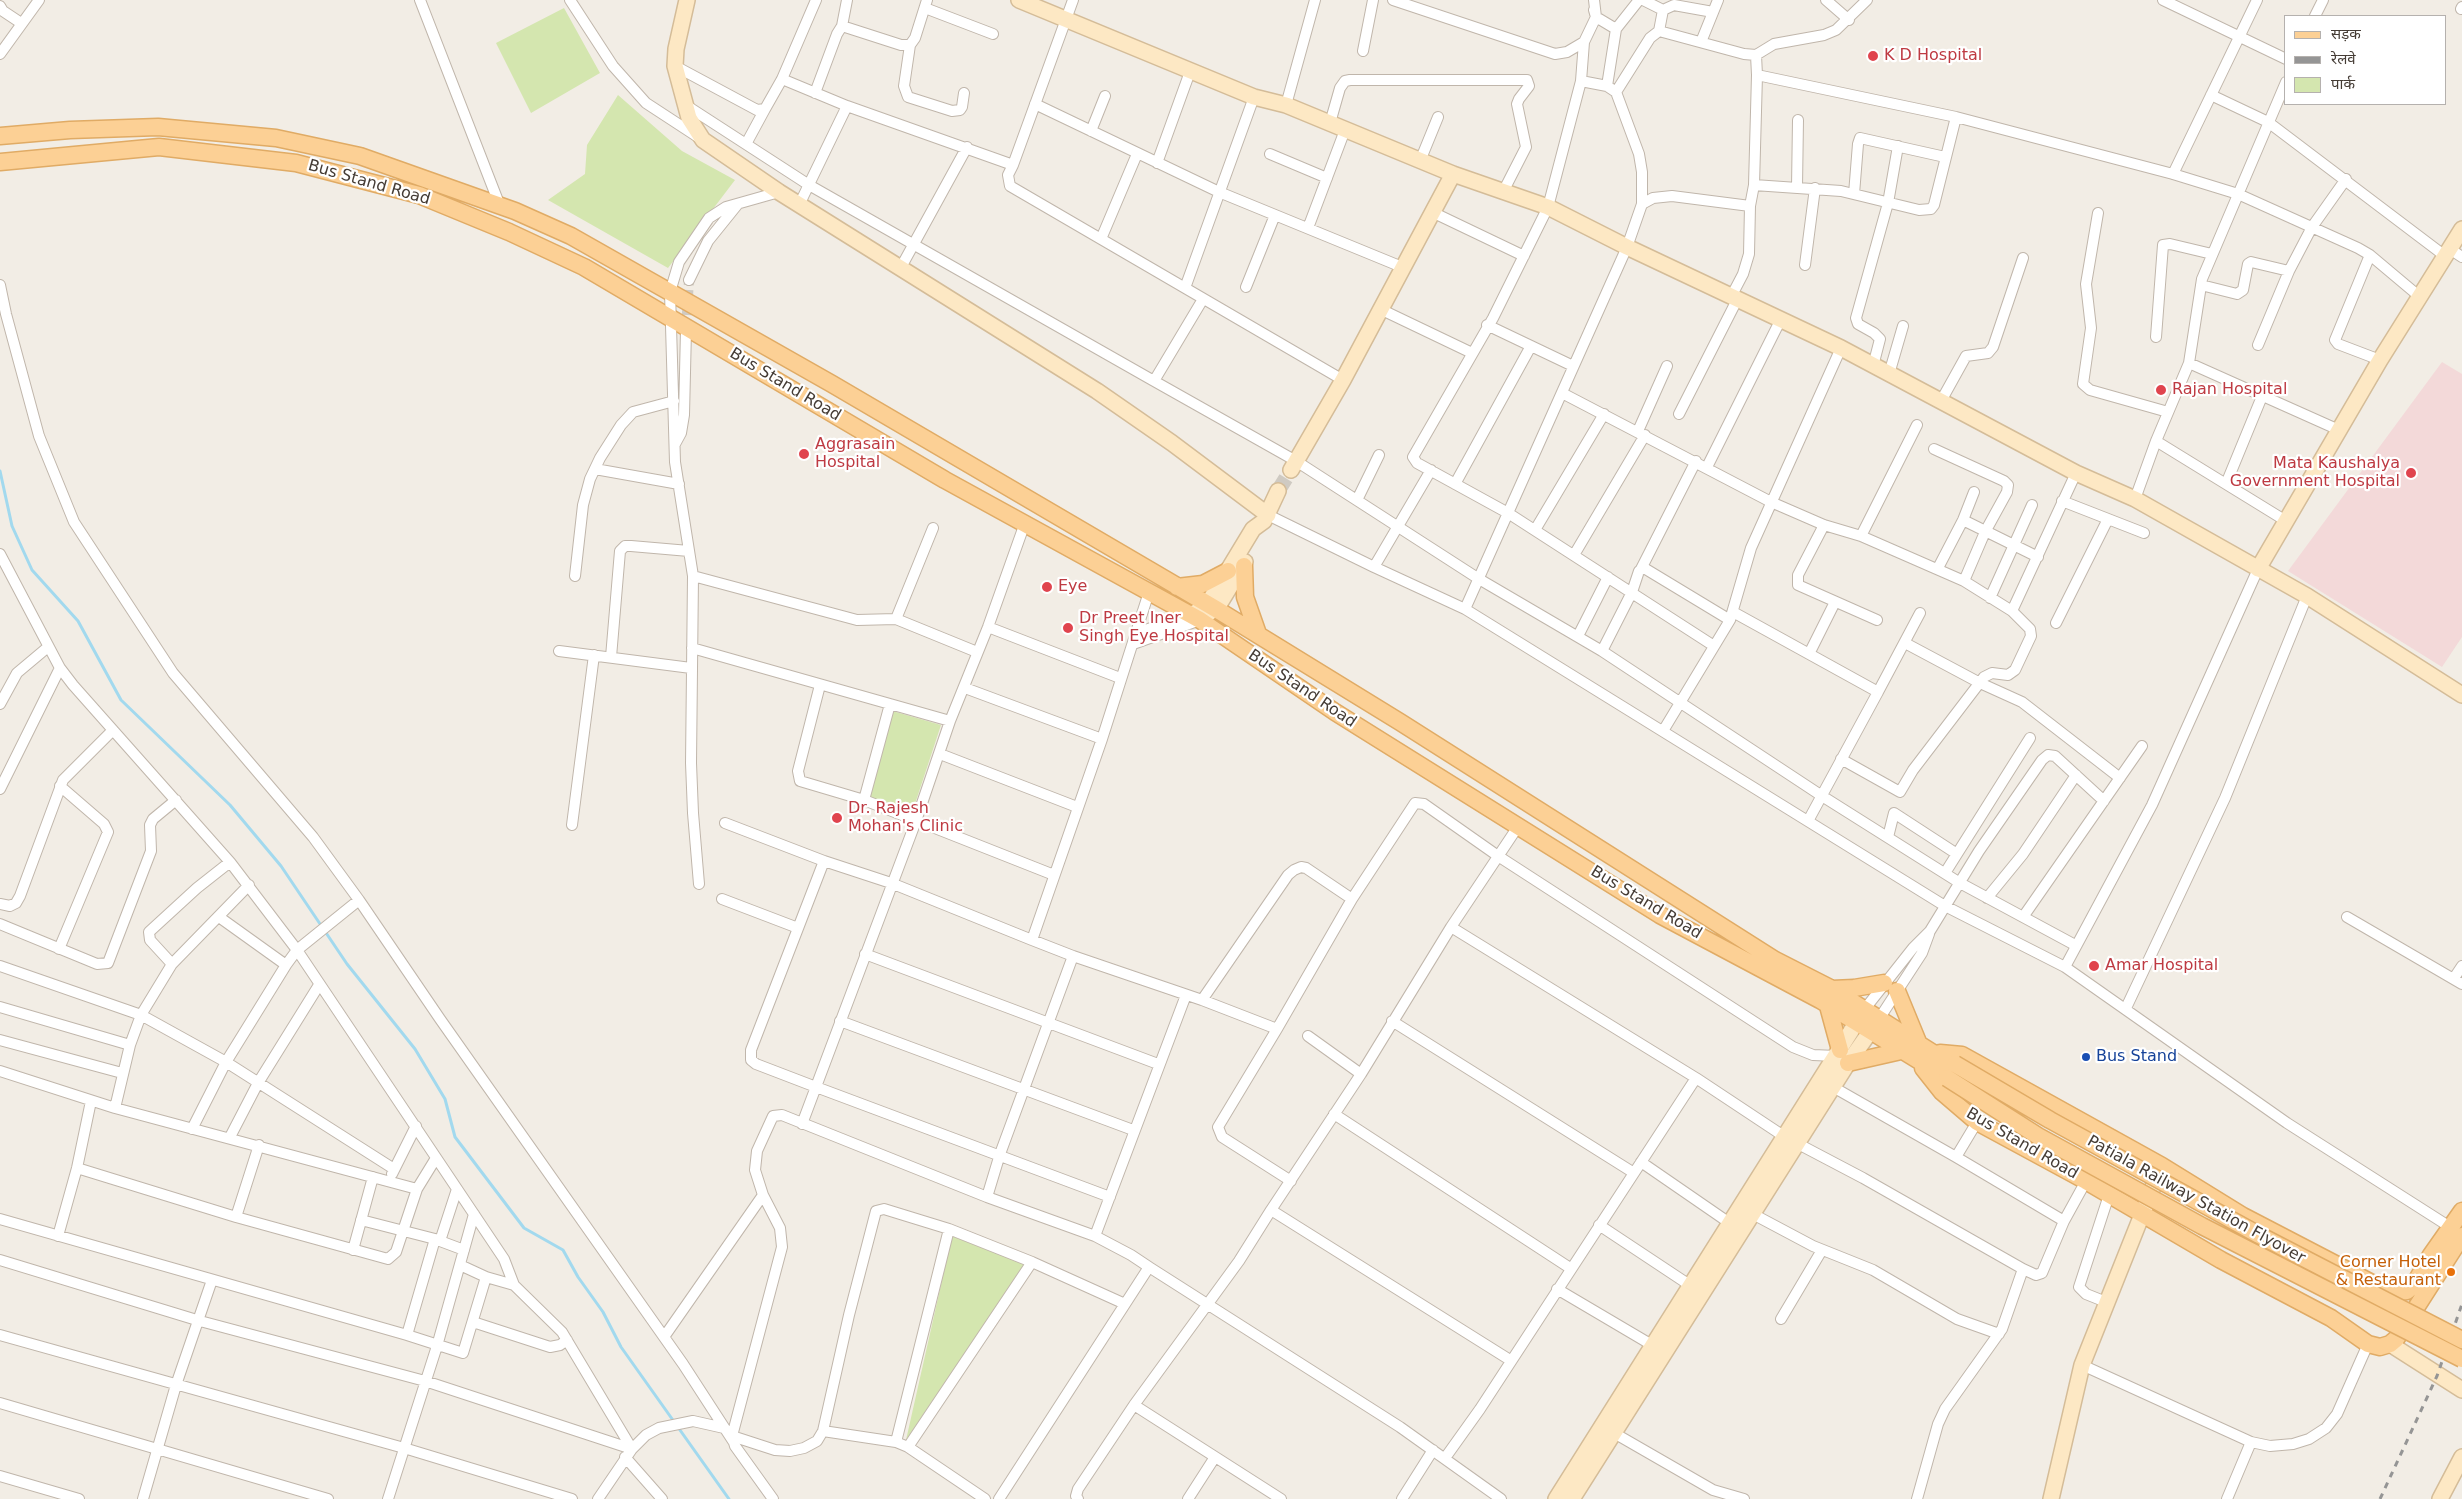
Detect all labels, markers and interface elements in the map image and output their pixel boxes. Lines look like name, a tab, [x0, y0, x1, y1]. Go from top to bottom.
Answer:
legend	[2284, 15, 2447, 105]
text: सड़क	[2331, 25, 2361, 43]
place label: K D Hospital	[1884, 46, 1982, 66]
marker: K D Hospital	[1866, 49, 1880, 63]
text: रेलवे	[2331, 50, 2356, 68]
text: पार्क	[2331, 75, 2355, 93]
street label: Bus Stand Road	[306, 156, 432, 210]
street label: Bus Stand Road	[726, 344, 844, 426]
place label: Rajan Hospital	[2172, 380, 2287, 400]
marker: Rajan Hospital	[2154, 383, 2168, 397]
place label: Aggrasain Hospital	[815, 435, 895, 473]
marker: Aggrasain Hospital	[797, 447, 811, 461]
place label: Mata Kaushalya Government Hospital	[2230, 454, 2400, 492]
marker: Mata Kaushalya Government Hospital	[2404, 466, 2418, 480]
place label: Eye	[1058, 577, 1087, 597]
marker: Eye	[1040, 580, 1054, 594]
place label: Dr Preet Iner Singh Eye Hospital	[1079, 609, 1229, 647]
marker: Dr Preet Iner Singh Eye Hospital	[1061, 621, 1075, 635]
street label: Bus Stand Road	[1244, 646, 1360, 732]
place label: Dr. Rajesh Mohan's Clinic	[848, 799, 963, 837]
marker: Dr. Rajesh Mohan's Clinic	[830, 811, 844, 825]
street label: Bus Stand Road	[1587, 862, 1705, 944]
place label: Amar Hospital	[2105, 956, 2218, 976]
marker: Amar Hospital	[2087, 959, 2101, 973]
place label: Bus Stand	[2096, 1047, 2177, 1067]
marker: Bus Stand	[2080, 1051, 2092, 1063]
street label: Bus Stand Road	[1963, 1104, 2081, 1184]
street label: Patiala Railway Station Flyover	[2084, 1132, 2308, 1268]
place label: Corner Hotel & Restaurant	[2336, 1253, 2441, 1291]
marker: Corner Hotel & Restaurant	[2445, 1266, 2457, 1278]

